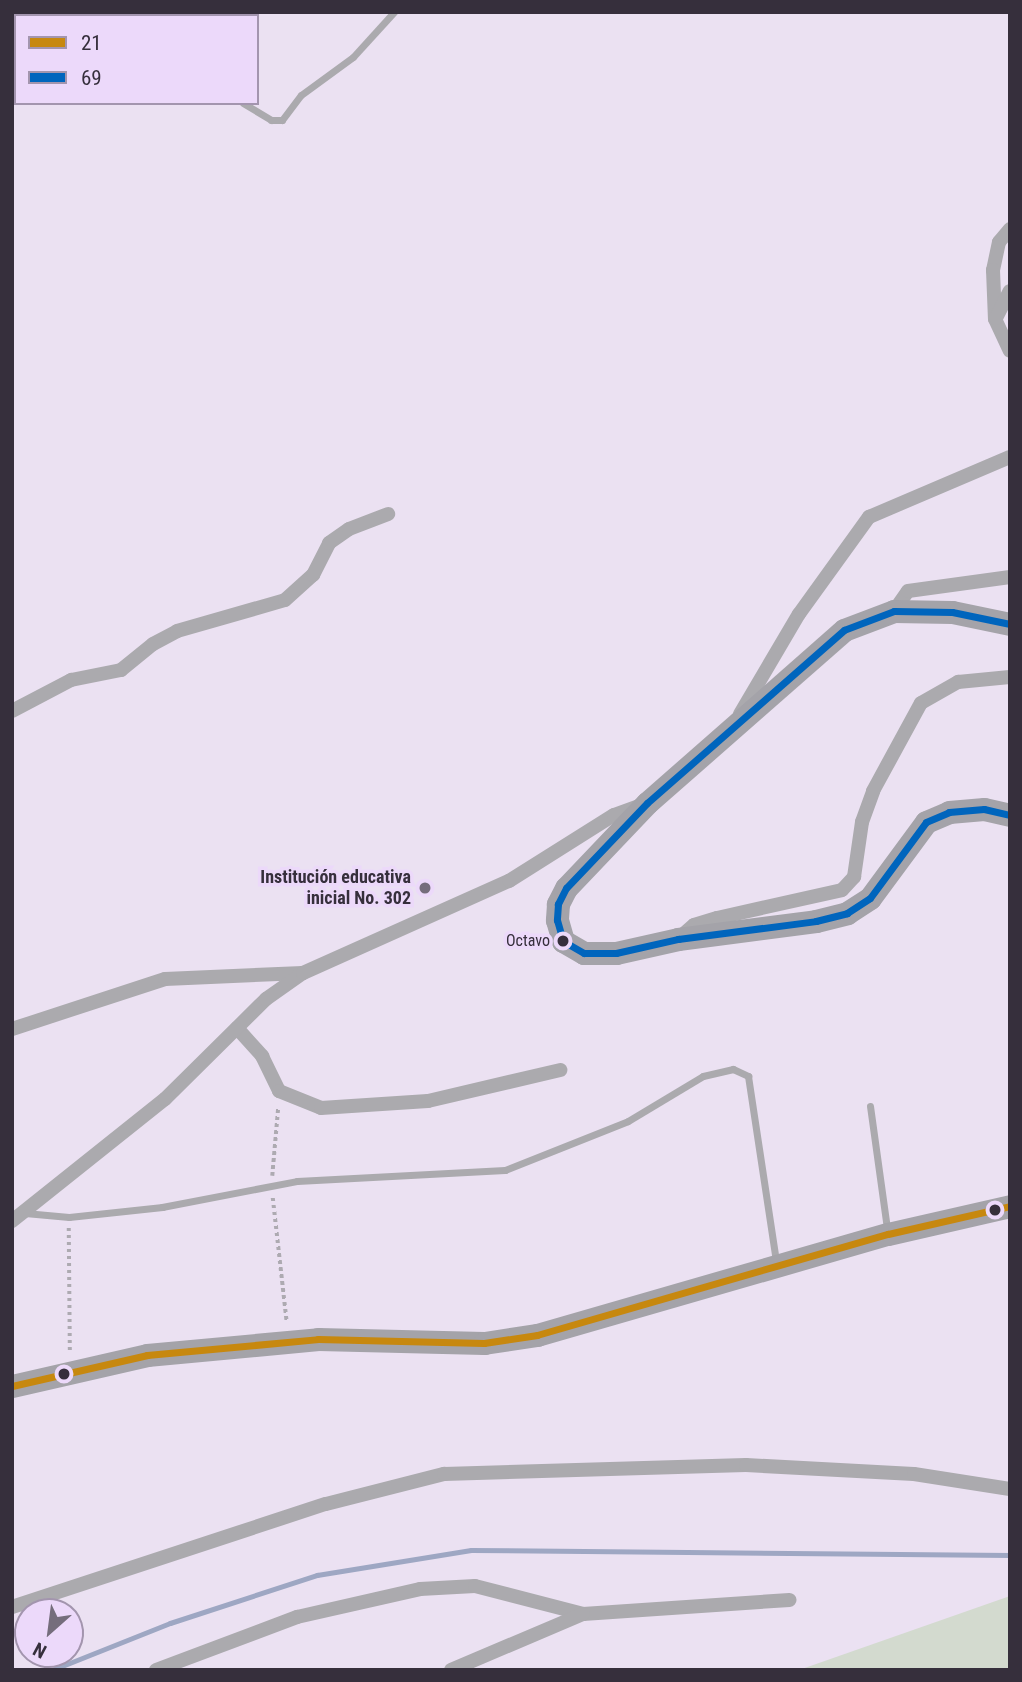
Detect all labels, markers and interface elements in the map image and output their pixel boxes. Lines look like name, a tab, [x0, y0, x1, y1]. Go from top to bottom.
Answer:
legend	[14, 14, 259, 105]
text: 21	[81, 31, 102, 55]
text: 69	[81, 66, 102, 90]
place label: Institución educativa inicial No. 302	[260, 867, 411, 910]
marker: Institución educativa inicial No. 302	[417, 880, 433, 896]
place label: Octavo	[506, 931, 550, 951]
marker: Octavo	[556, 934, 570, 948]
unlabelled marker	[988, 1203, 1002, 1217]
unlabelled marker	[57, 1367, 71, 1381]
north arrow	[14, 1598, 84, 1668]
text: N	[29, 1637, 50, 1663]

